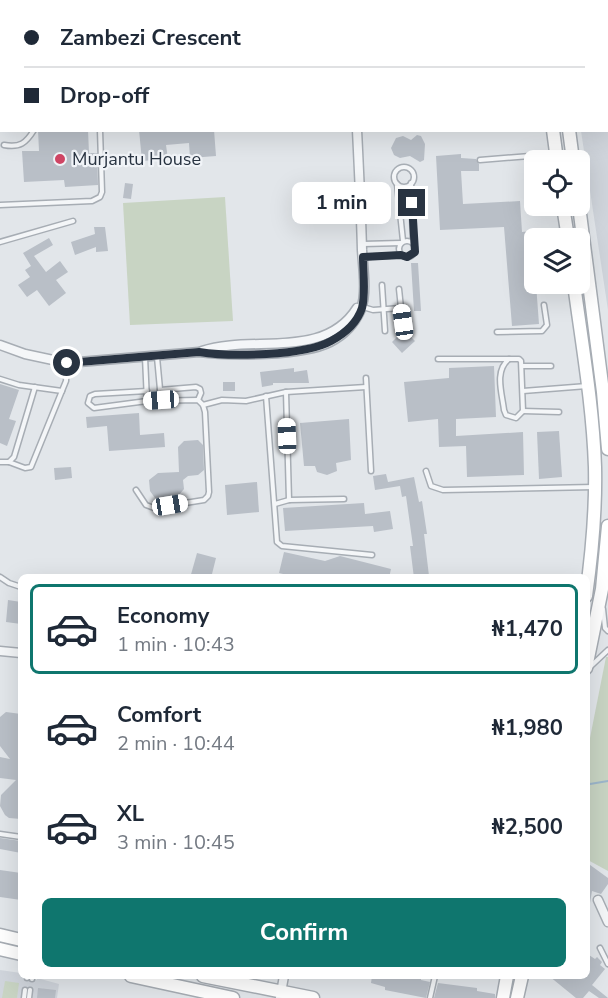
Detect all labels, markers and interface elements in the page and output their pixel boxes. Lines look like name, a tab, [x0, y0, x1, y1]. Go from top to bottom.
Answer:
text: Zambezi Crescent	[60, 23, 241, 53]
text: Drop-off	[60, 81, 149, 111]
place label: Murjantu House	[72, 147, 201, 171]
map controls	[524, 150, 590, 294]
button: locate	[524, 150, 590, 216]
marker: Murjantu House	[53, 152, 67, 166]
callout: 1 min	[292, 182, 391, 224]
text: 1 min	[316, 189, 367, 216]
route end	[398, 189, 425, 216]
button: layers	[524, 228, 590, 294]
car	[392, 303, 414, 341]
route start	[53, 349, 80, 376]
car	[142, 390, 180, 410]
car	[277, 418, 297, 454]
car	[151, 493, 189, 517]
text: Economy	[117, 601, 209, 631]
icon: car	[45, 602, 99, 656]
text: ₦1,470	[492, 614, 563, 644]
text: 1 min · 10:43	[117, 631, 235, 658]
text: Comfort	[117, 700, 201, 730]
icon: car	[45, 701, 99, 755]
text: ₦1,980	[492, 713, 563, 743]
text: 2 min · 10:44	[117, 730, 235, 757]
text: XL	[117, 799, 144, 829]
icon: car	[45, 800, 99, 854]
text: ₦2,500	[492, 812, 563, 842]
text: 3 min · 10:45	[117, 829, 235, 856]
button: Confirm	[42, 898, 566, 967]

